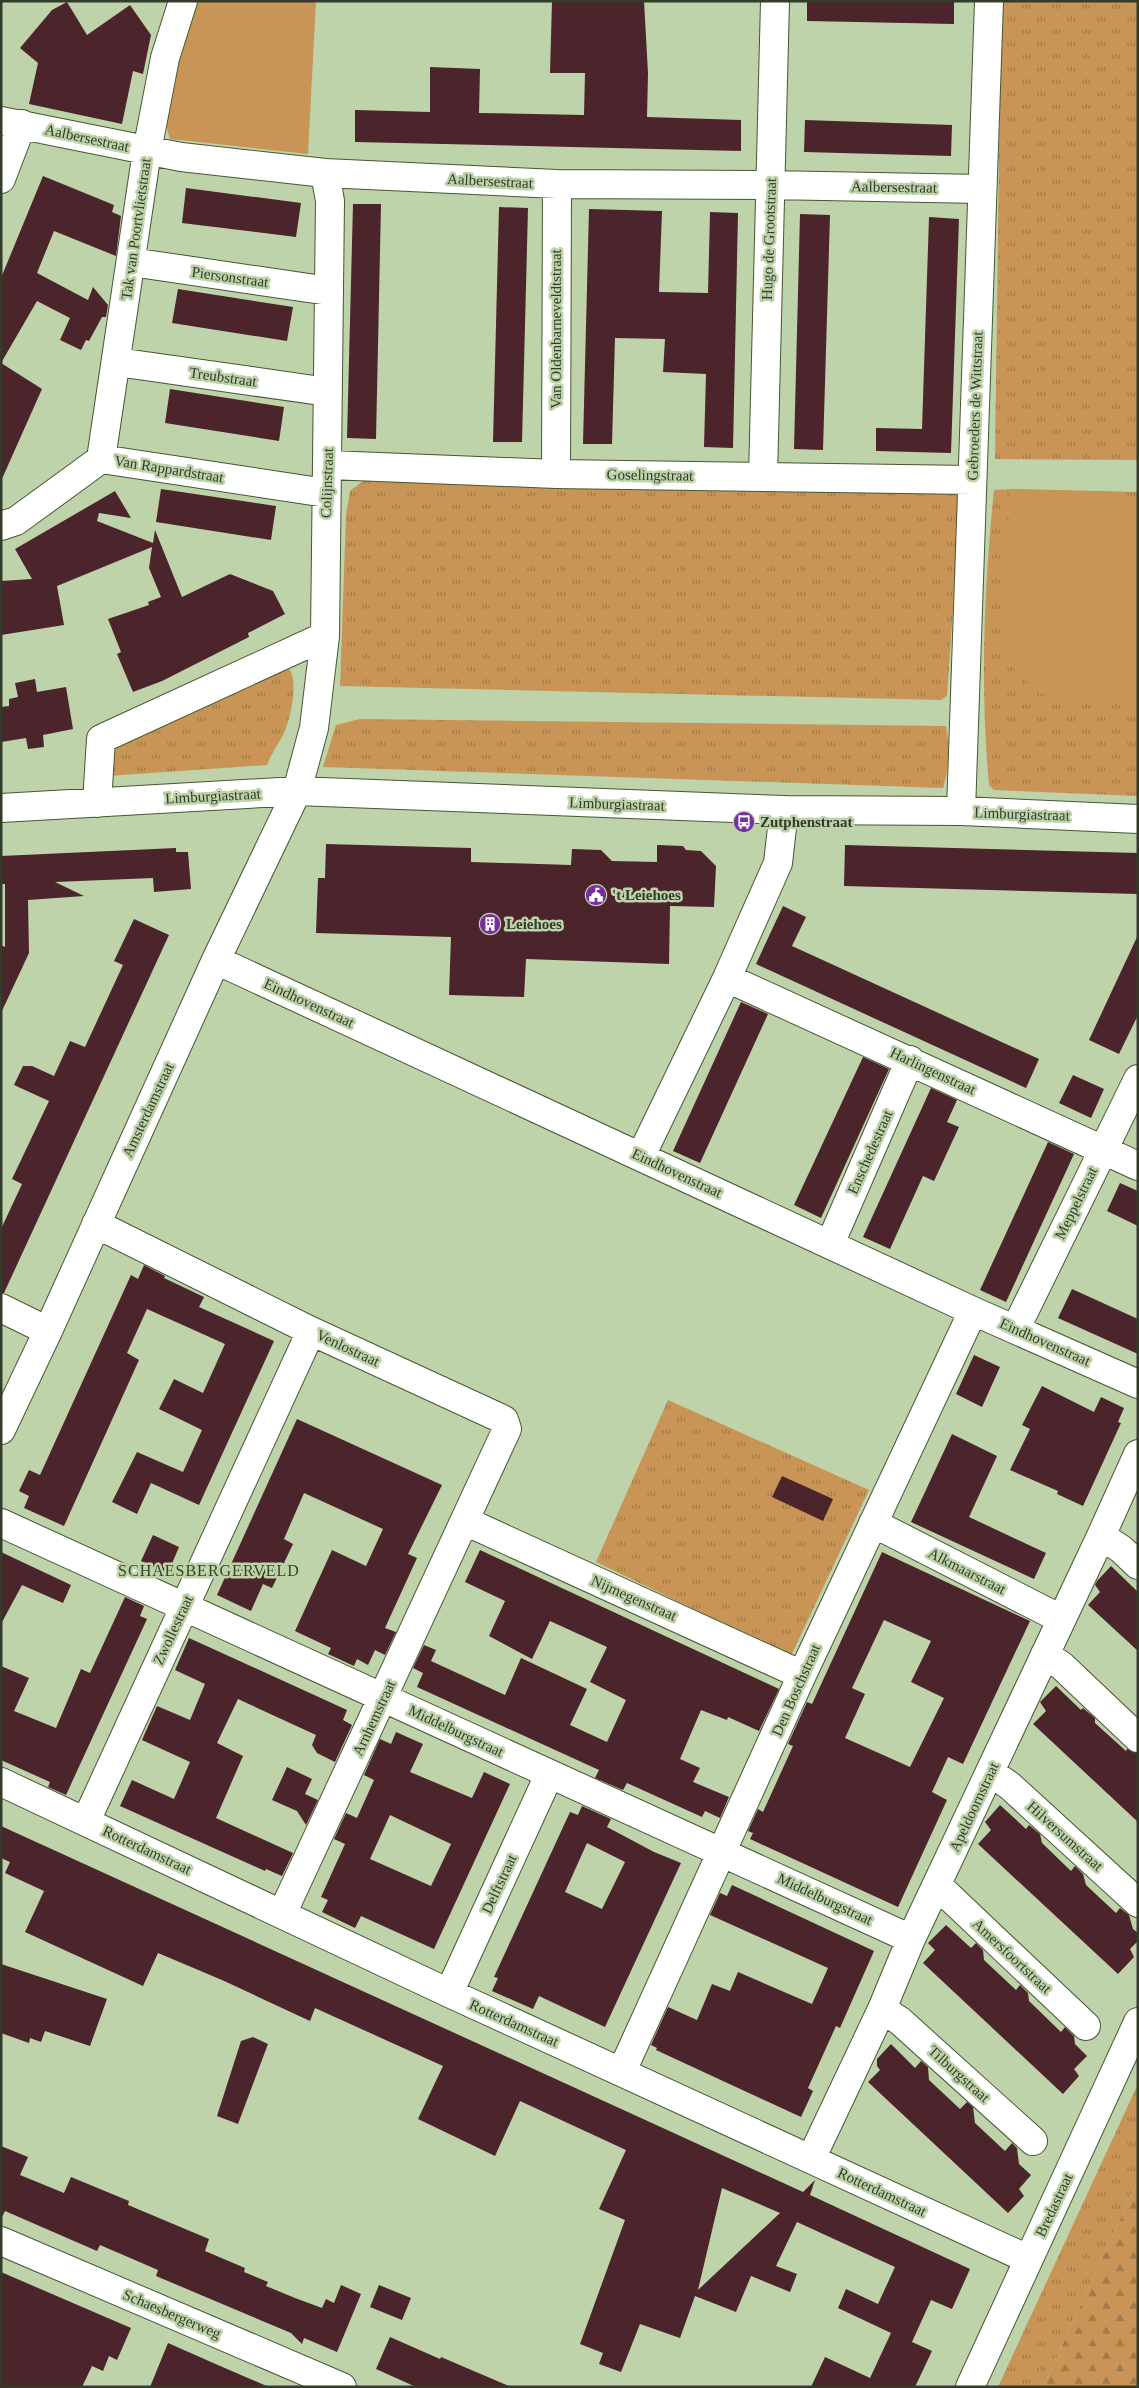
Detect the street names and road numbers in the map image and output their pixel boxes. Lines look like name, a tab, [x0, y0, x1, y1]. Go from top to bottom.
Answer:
street label: Aalbersestraat	[43, 121, 131, 155]
street label: Tak van Poortvlietstraat	[118, 156, 154, 301]
street label: Aalbersestraat	[447, 171, 534, 191]
street label: Hugo de Grootstraat	[759, 177, 779, 300]
street label: Aalbersestraat	[851, 178, 938, 196]
street label: Van Oldenbarneveldtstraat	[548, 248, 564, 409]
street label: Piersonstraat	[191, 264, 270, 290]
street label: Gebroeders de Wittstraat	[964, 330, 986, 481]
street label: Treubstraat	[188, 364, 258, 390]
street label: Colijnstraat	[318, 447, 336, 518]
street label: Van Rappardstraat	[113, 452, 226, 486]
street label: Goselingstraat	[607, 466, 694, 484]
street label: Limburgiastraat	[165, 785, 262, 806]
street label: Limburgiastraat	[569, 794, 666, 814]
street label: Limburgiastraat	[974, 804, 1071, 824]
street label: Eindhovenstraat	[261, 975, 357, 1031]
street label: Harlingenstraat	[888, 1044, 979, 1098]
street label: Amsterdamstraat	[119, 1059, 177, 1160]
street label: Enschedestraat	[844, 1107, 896, 1196]
street label: Eindhovenstraat	[629, 1145, 725, 1201]
street label: Meppelstraat	[1052, 1164, 1101, 1242]
street label: Eindhovenstraat	[997, 1315, 1094, 1369]
street label: Venlostraat	[314, 1326, 383, 1370]
street label: Alkmaarstraat	[926, 1545, 1009, 1598]
street label: Nijmegenstraat	[589, 1572, 680, 1624]
street label: Zwollestraat	[150, 1592, 196, 1667]
street label: Den Boschstraat	[769, 1641, 824, 1738]
street label: Arnhemstraat	[349, 1677, 399, 1758]
street label: Middelburgstraat	[406, 1702, 507, 1760]
street label: Apeldoornstraat	[946, 1759, 1002, 1854]
street label: Hilversumstraat	[1024, 1798, 1107, 1875]
street label: Rotterdamstraat	[100, 1823, 195, 1878]
street label: Delftstraat	[478, 1851, 520, 1916]
street label: Middelburgstraat	[775, 1870, 876, 1928]
street label: Amersfoortstraat	[969, 1915, 1055, 1997]
street label: Rotterdamstraat	[467, 1996, 562, 2050]
street label: Tilburgstraat	[925, 2042, 993, 2106]
street label: Rotterdamstraat	[835, 2165, 930, 2220]
street label: Bredastraat	[1032, 2170, 1076, 2239]
street label: Schaesbergerweg	[121, 2286, 224, 2342]

